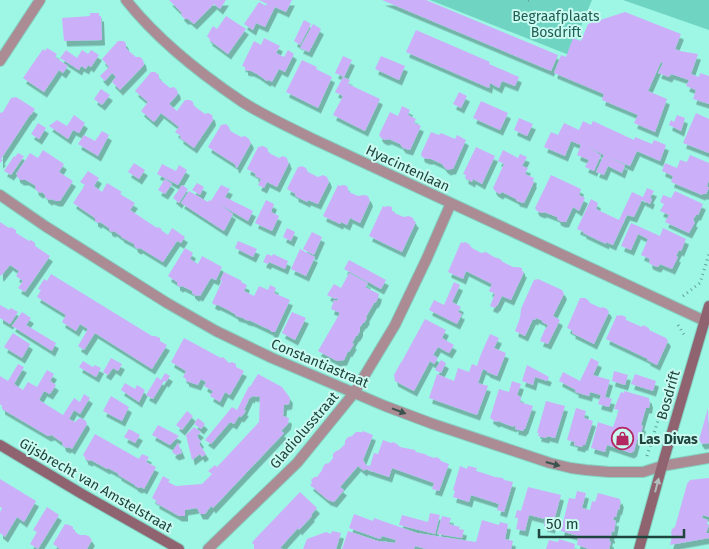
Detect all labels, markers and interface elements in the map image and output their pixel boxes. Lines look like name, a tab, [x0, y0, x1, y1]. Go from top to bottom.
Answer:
park label: Begraafplaats Bosdrift	[512, 8, 600, 41]
street label: Hyacintenlaan	[363, 142, 452, 195]
street label: Constantiastraat	[268, 335, 372, 392]
street label: Bosdrift	[653, 368, 684, 422]
street label: Gladiolusstraat	[266, 388, 343, 472]
one-way arrow	[392, 408, 406, 416]
shop icon: Las Divas	[611, 427, 635, 451]
place label: Las Divas	[639, 431, 698, 448]
street label: Gijsbrecht van Amstelstraat	[16, 435, 176, 537]
one-way arrow	[545, 460, 560, 468]
one-way arrow	[653, 477, 661, 492]
scale bar	[539, 506, 684, 538]
text: 50 m	[546, 515, 579, 533]

